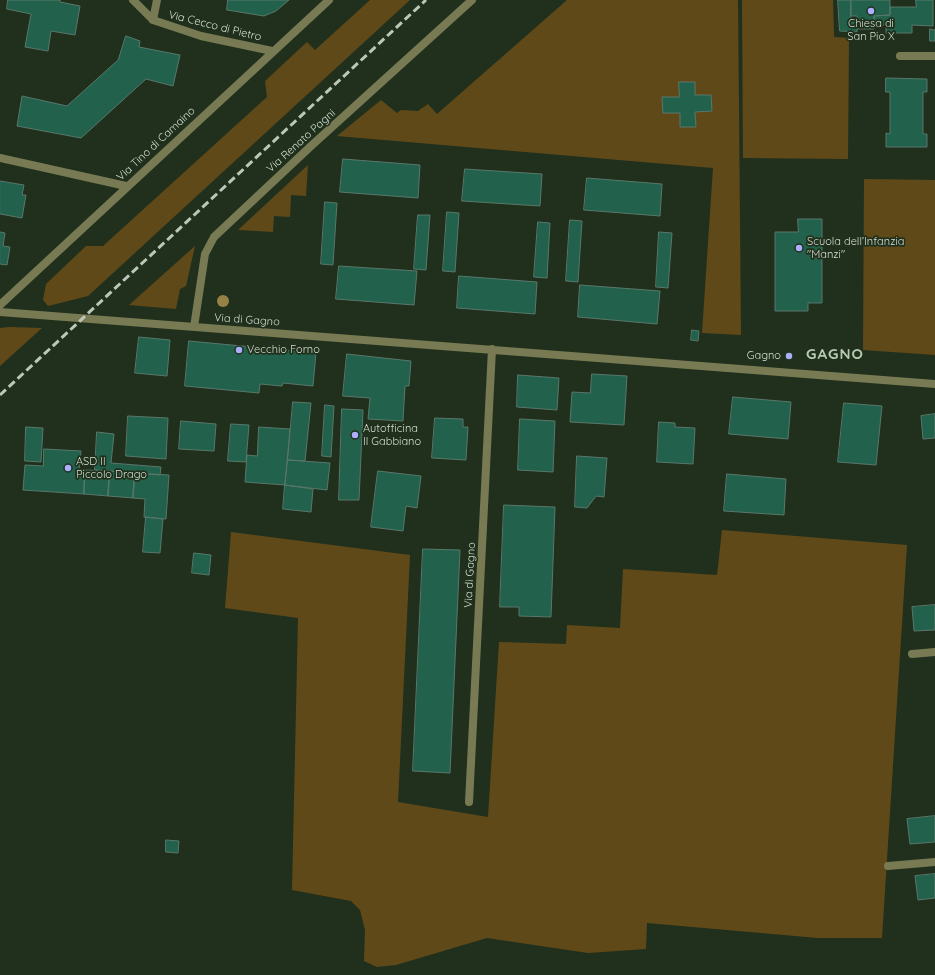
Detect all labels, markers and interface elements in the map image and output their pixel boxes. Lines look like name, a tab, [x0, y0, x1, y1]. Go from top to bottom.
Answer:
marker: Chiesa di San Pio X	[866, 6, 876, 16]
street label: Via Cecco di Pietro	[167, 8, 263, 44]
place label: Chiesa di San Pio X	[847, 17, 895, 43]
street label: Via Tino di Camaino	[114, 104, 198, 184]
street label: Via Renato Pagni	[264, 107, 338, 175]
place label: Scuola dell’Infanzia "Manzi"	[807, 235, 904, 261]
marker: Scuola dell’Infanzia "Manzi"	[794, 243, 804, 253]
street label: Via di Gagno	[214, 311, 280, 329]
place label: Vecchio Forno	[247, 343, 320, 357]
marker: Vecchio Forno	[234, 345, 244, 355]
district label: GAGNO	[806, 345, 864, 363]
place label: Gagno	[747, 349, 781, 363]
marker: Gagno	[784, 351, 794, 361]
place label: Autofficina Il Gabbiano	[363, 422, 421, 448]
marker: Autofficina Il Gabbiano	[350, 430, 360, 440]
place label: ASD Il Piccolo Drago	[76, 455, 147, 481]
marker: ASD Il Piccolo Drago	[63, 463, 73, 473]
street label: Via di Gagno	[462, 542, 478, 608]

